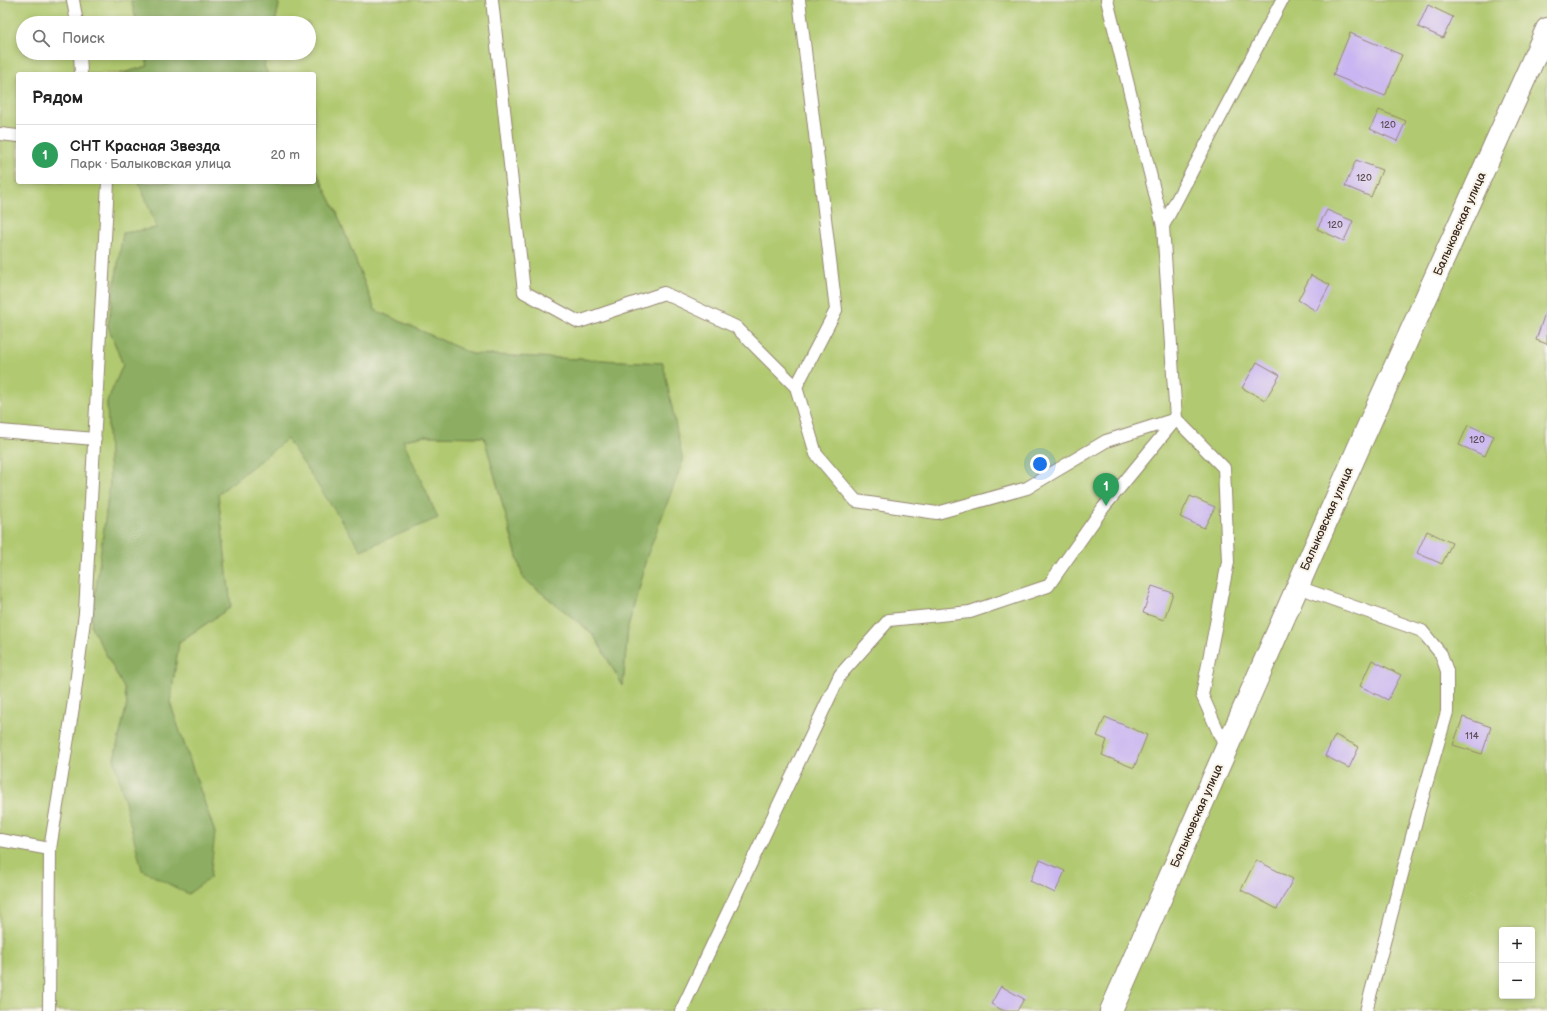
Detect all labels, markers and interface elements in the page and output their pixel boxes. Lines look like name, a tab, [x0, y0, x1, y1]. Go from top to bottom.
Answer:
search box	[16, 16, 316, 60]
icon: search	[30, 27, 52, 49]
text: Поиск	[62, 29, 105, 48]
text: Рядом	[32, 88, 83, 108]
house number: 120	[1380, 119, 1396, 131]
text: СНТ Красная Звезда	[70, 137, 220, 156]
text: 1	[42, 147, 48, 163]
text: 20 m	[270, 147, 300, 163]
text: Парк · Балыковская улица	[70, 156, 231, 172]
street label: Балыковская улица	[1430, 170, 1490, 278]
house number: 120	[1356, 172, 1372, 184]
house number: 120	[1327, 219, 1343, 231]
house number: 120	[1469, 434, 1485, 446]
your location	[1030, 454, 1050, 474]
street label: Балыковская улица	[1297, 465, 1357, 573]
pin: 1	[1093, 473, 1119, 506]
house number: 114	[1465, 730, 1479, 742]
street label: Балыковская улица	[1167, 762, 1227, 870]
map controls	[1499, 927, 1535, 999]
button: +	[1499, 927, 1535, 963]
button: −	[1499, 963, 1535, 999]

